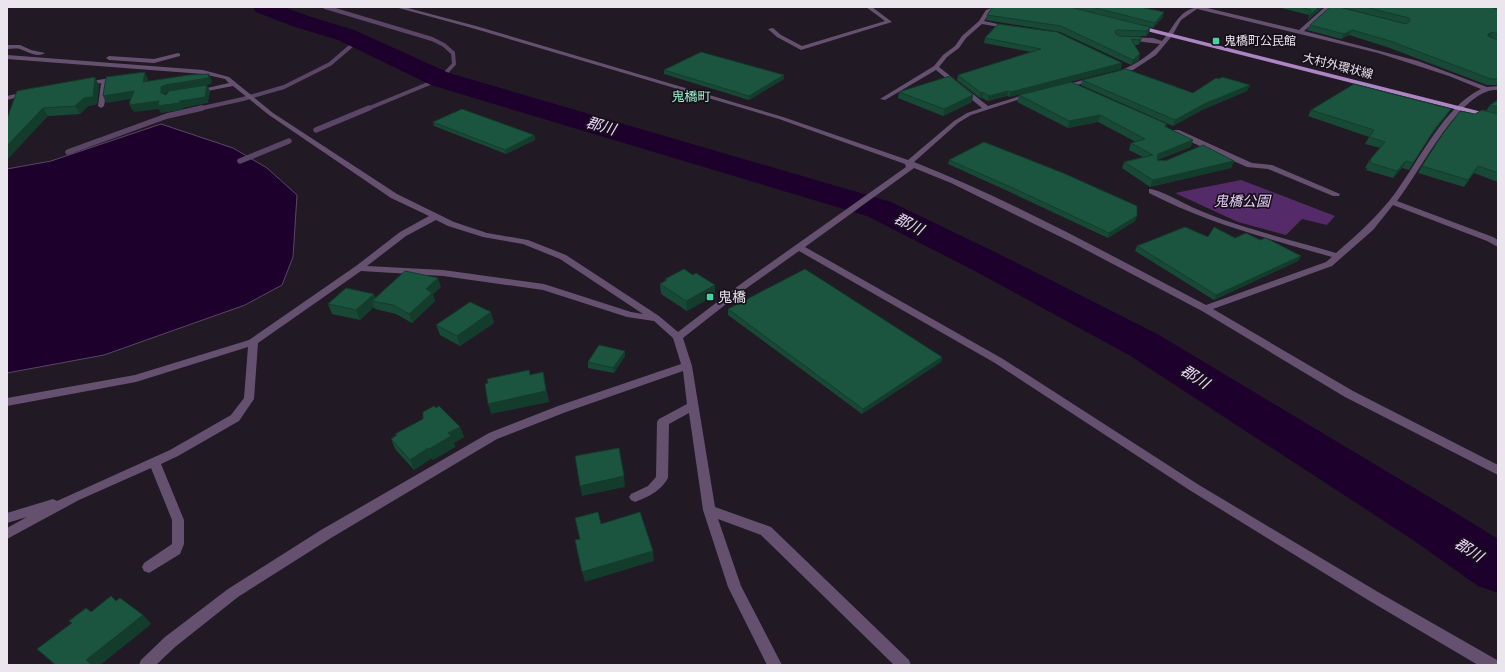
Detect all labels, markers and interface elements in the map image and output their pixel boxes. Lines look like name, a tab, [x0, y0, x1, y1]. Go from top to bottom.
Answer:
place label: 鬼橋町公民館	[1224, 34, 1296, 48]
marker: 鬼橋町公民館	[1211, 36, 1221, 46]
street label: 大村外環状線	[1301, 50, 1375, 82]
district label: 鬼橋町	[671, 89, 711, 104]
water label: 郡川	[584, 114, 620, 138]
park label: 鬼橋公園	[1214, 194, 1272, 209]
water label: 郡川	[892, 210, 928, 239]
place label: 鬼橋	[718, 290, 746, 305]
marker: 鬼橋	[705, 292, 715, 302]
water label: 郡川	[1178, 362, 1214, 393]
water label: 郡川	[1452, 535, 1488, 566]

